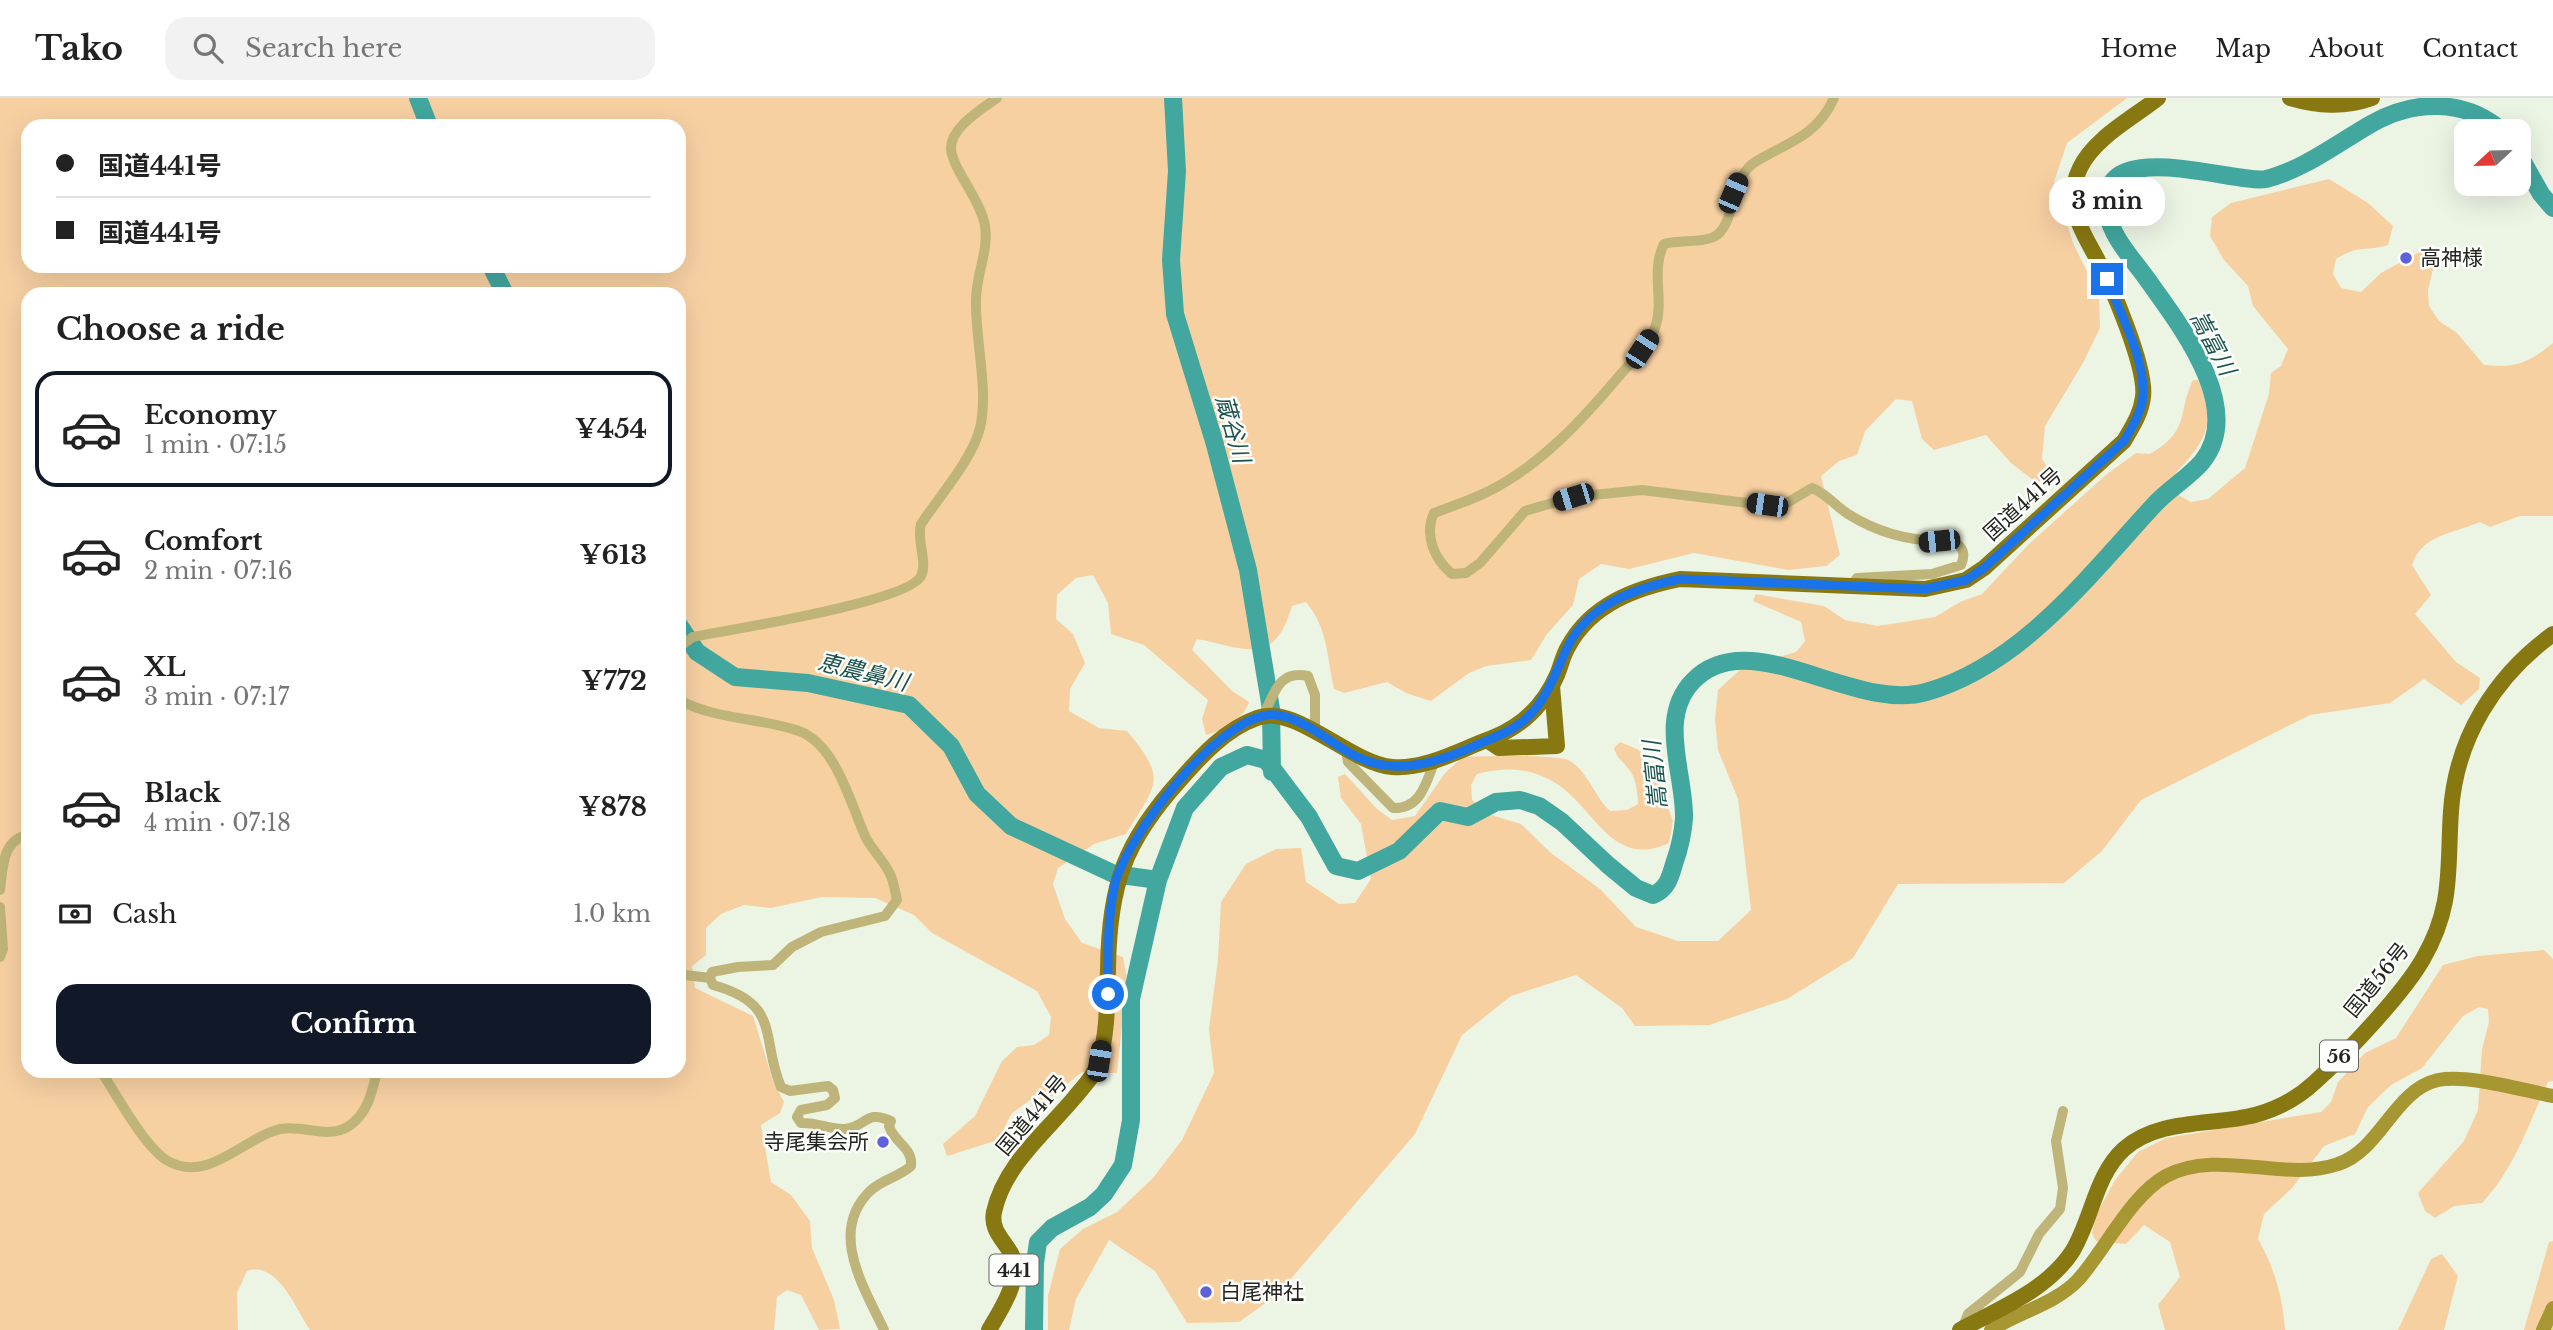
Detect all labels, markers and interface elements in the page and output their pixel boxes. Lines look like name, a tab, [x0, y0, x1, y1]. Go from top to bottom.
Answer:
search box	[165, 17, 655, 80]
text: Tako	[35, 28, 123, 69]
icon: search	[189, 29, 227, 67]
text: Search here	[245, 32, 402, 64]
text: Home	[2101, 34, 2177, 63]
text: Map	[2215, 34, 2271, 63]
text: About	[2309, 34, 2384, 63]
text: Contact	[2422, 34, 2518, 63]
north arrow	[2454, 119, 2530, 196]
map controls	[2454, 119, 2531, 196]
text: 国道441号	[98, 150, 222, 182]
car	[1716, 170, 1751, 216]
callout: 3 min	[2049, 178, 2165, 226]
text: 3 min	[2071, 187, 2143, 215]
text: 国道441号	[98, 217, 222, 249]
place label: 高神様	[2420, 245, 2483, 271]
marker: 高神様	[2398, 250, 2414, 266]
route end	[2091, 263, 2123, 295]
water label: 嵩富川	[2184, 306, 2243, 383]
text: Choose a ride	[56, 309, 285, 349]
car	[1622, 326, 1663, 372]
water label: 蔵谷川	[1210, 392, 1257, 469]
icon: car	[60, 398, 123, 461]
text: Economy	[144, 399, 277, 431]
text: ¥454	[575, 413, 647, 445]
text: 1 min · 07:15	[144, 431, 287, 459]
street label: 国道441号	[1978, 462, 2068, 546]
car	[1550, 481, 1597, 513]
car	[1745, 492, 1790, 518]
icon: car	[60, 524, 123, 587]
text: Comfort	[144, 525, 262, 557]
car	[1918, 528, 1961, 554]
text: ¥613	[579, 539, 647, 571]
text: 2 min · 07:16	[144, 557, 292, 585]
water label: 恵農鼻川	[815, 647, 914, 697]
icon: car	[60, 650, 123, 713]
text: XL	[144, 651, 186, 683]
text: ¥772	[581, 665, 647, 697]
text: 3 min · 07:17	[144, 683, 289, 711]
water label: 嵩富川	[1637, 736, 1673, 811]
icon: car	[60, 776, 123, 839]
text: Black	[144, 777, 221, 809]
text: ¥878	[578, 791, 647, 823]
text: 4 min · 07:18	[144, 809, 291, 837]
icon: cash	[56, 895, 94, 933]
text: Cash	[112, 898, 177, 930]
text: 1.0 km	[573, 900, 651, 928]
street label: 国道56号	[2339, 937, 2415, 1023]
route start	[1092, 978, 1124, 1010]
button: Confirm	[56, 984, 651, 1064]
car	[1086, 1039, 1113, 1083]
road number: 56	[2320, 1040, 2358, 1072]
street label: 国道441号	[991, 1070, 1073, 1160]
place label: 寺尾集会所	[764, 1129, 869, 1155]
marker: 寺尾集会所	[875, 1134, 891, 1150]
road number: 441	[990, 1254, 1038, 1286]
place label: 白尾神社	[1220, 1279, 1304, 1305]
marker: 白尾神社	[1198, 1284, 1214, 1300]

